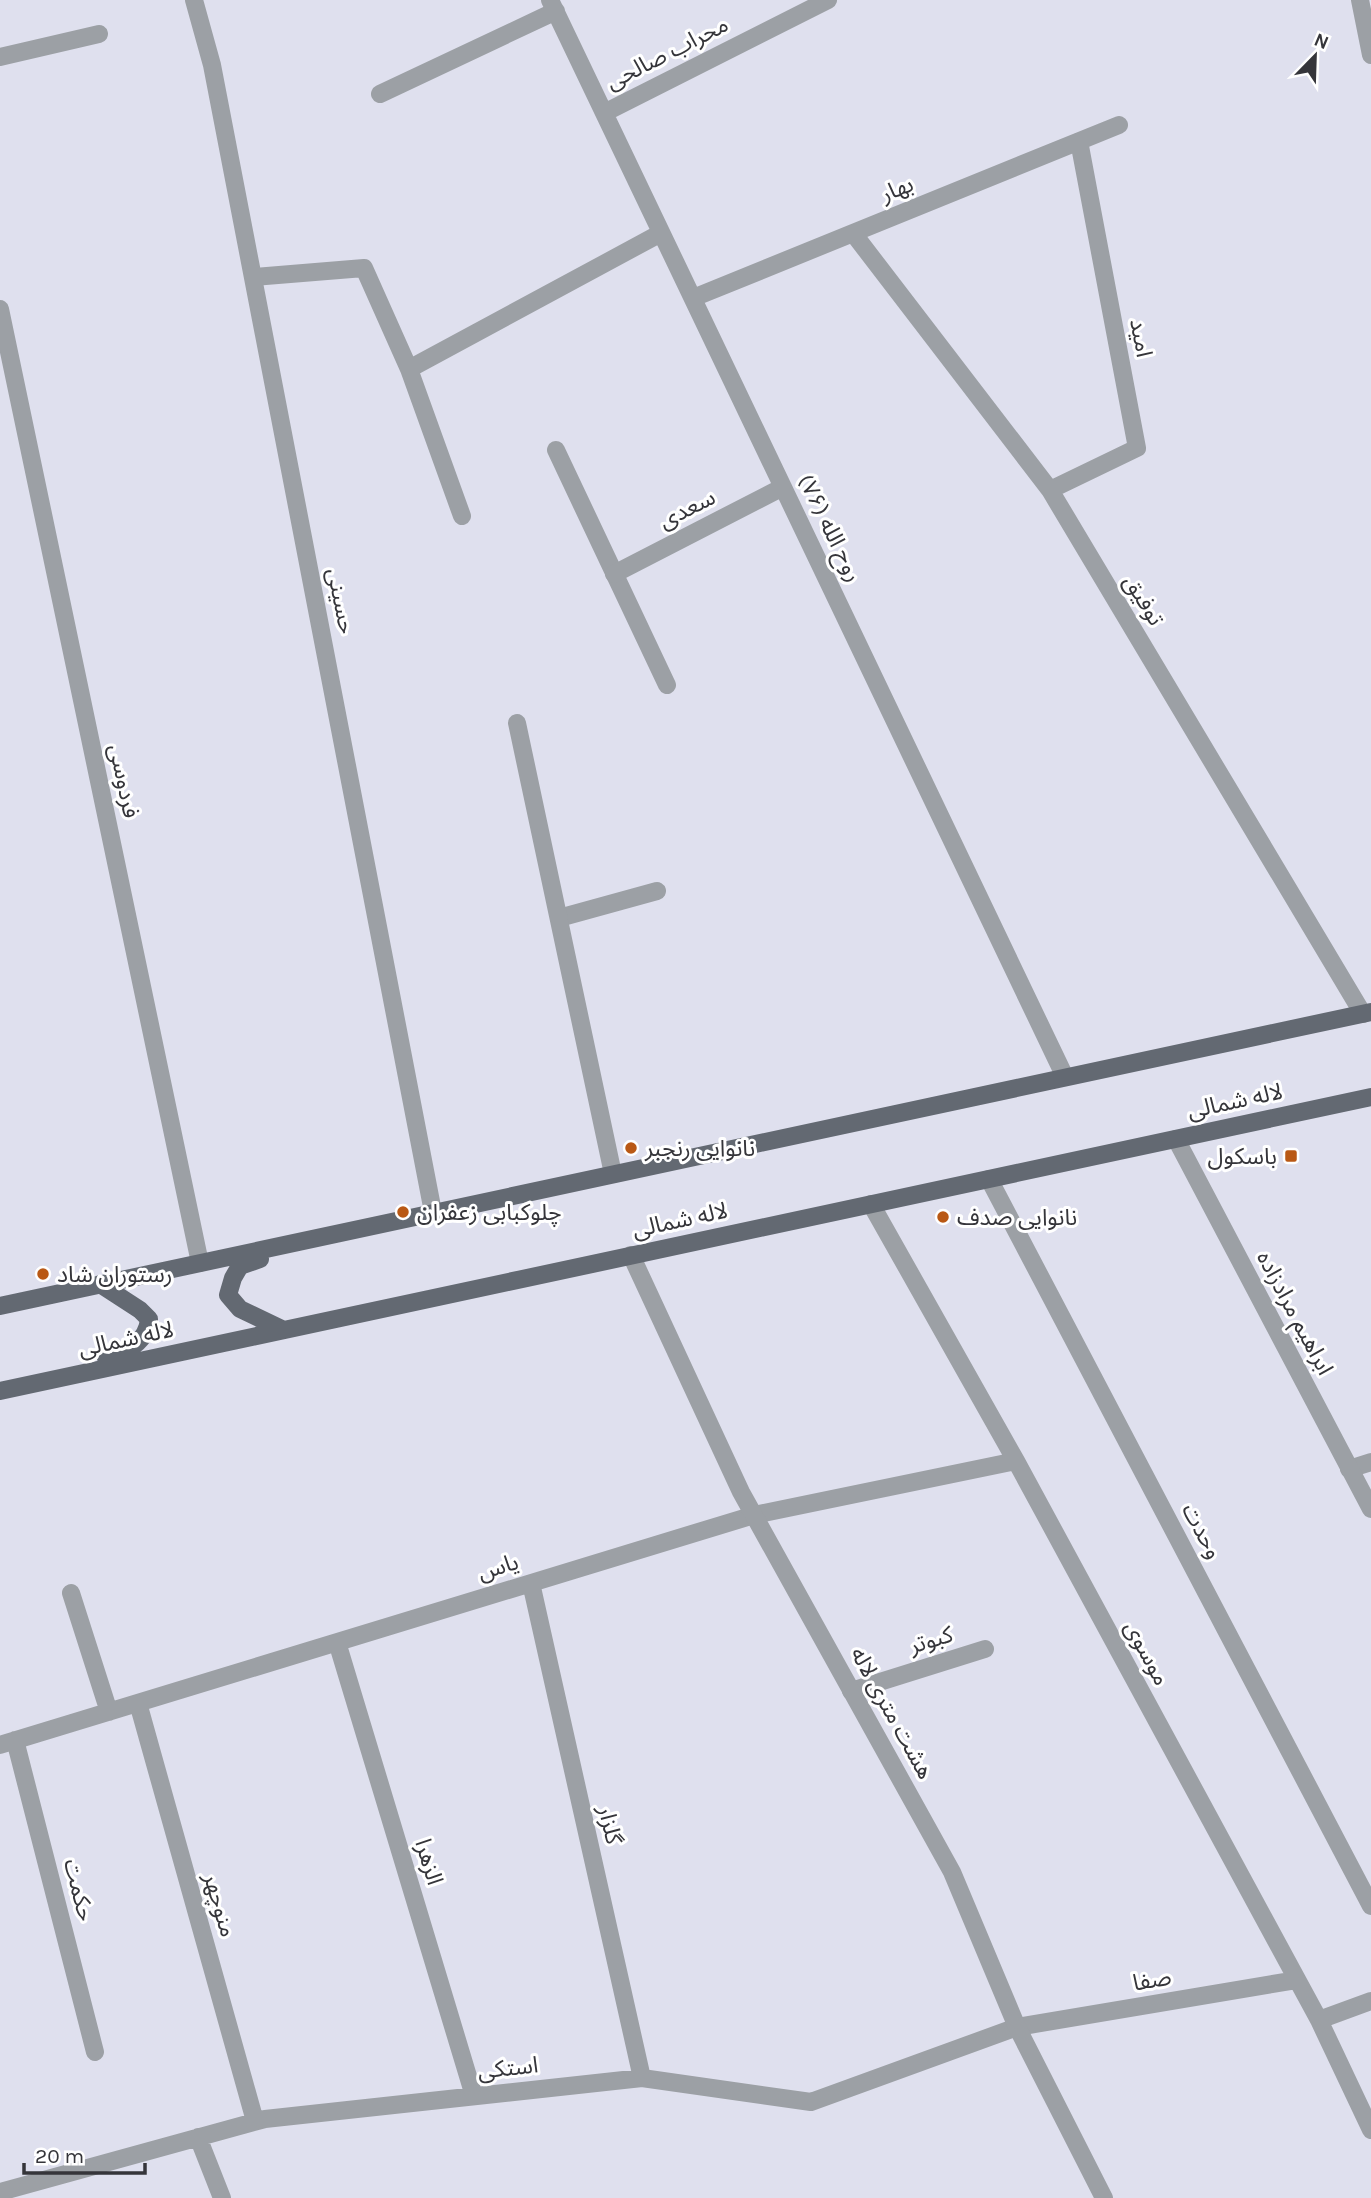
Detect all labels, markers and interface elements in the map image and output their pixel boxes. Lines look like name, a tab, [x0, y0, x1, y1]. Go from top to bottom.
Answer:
street label: محراب صالحی	[601, 11, 733, 95]
north arrow	[1280, 21, 1350, 91]
text: N	[1311, 28, 1332, 54]
street label: بهار	[876, 170, 917, 208]
street label: امید	[1124, 317, 1158, 359]
street label: روح الله (۷۶)	[790, 470, 868, 588]
street label: سعدی	[654, 483, 720, 535]
street label: حسینی	[321, 566, 361, 636]
street label: توفیق	[1118, 569, 1170, 631]
street label: فردوسی	[103, 742, 145, 820]
street label: لاله شمالی	[1185, 1078, 1285, 1124]
place label: نانوایی رنجبر	[644, 1135, 755, 1162]
marker: نانوایی رنجبر	[623, 1140, 639, 1156]
place label: باسکول	[1208, 1143, 1277, 1170]
marker: باسکول	[1283, 1148, 1299, 1164]
street label: لاله شمالی	[630, 1197, 730, 1243]
place label: چلوکبابی زعفران	[417, 1199, 562, 1227]
marker: چلوکبابی زعفران	[395, 1204, 411, 1220]
place label: نانوایی صدف	[957, 1204, 1077, 1231]
marker: نانوایی صدف	[935, 1209, 951, 1225]
street label: ابراهیم مرادزاده	[1248, 1246, 1339, 1381]
place label: رستوران شاد	[57, 1261, 172, 1288]
marker: رستوران شاد	[35, 1266, 51, 1282]
street label: لاله شمالی	[76, 1316, 176, 1362]
street label: وحدت	[1176, 1499, 1228, 1563]
street label: یاس	[474, 1548, 522, 1586]
street label: موسوی	[1119, 1616, 1175, 1690]
street label: کبوتر	[905, 1620, 957, 1660]
street label: هشت متری لاله	[845, 1642, 939, 1784]
street label: گلزار	[592, 1802, 628, 1847]
street label: الزهرا	[409, 1836, 449, 1888]
street label: حکمت	[58, 1856, 100, 1924]
street label: منوچهر	[197, 1869, 242, 1940]
street label: صفا	[1131, 1963, 1173, 1997]
street label: استکی	[476, 2051, 540, 2085]
scale bar	[24, 2132, 145, 2176]
text: 20 m	[35, 2144, 84, 2168]

